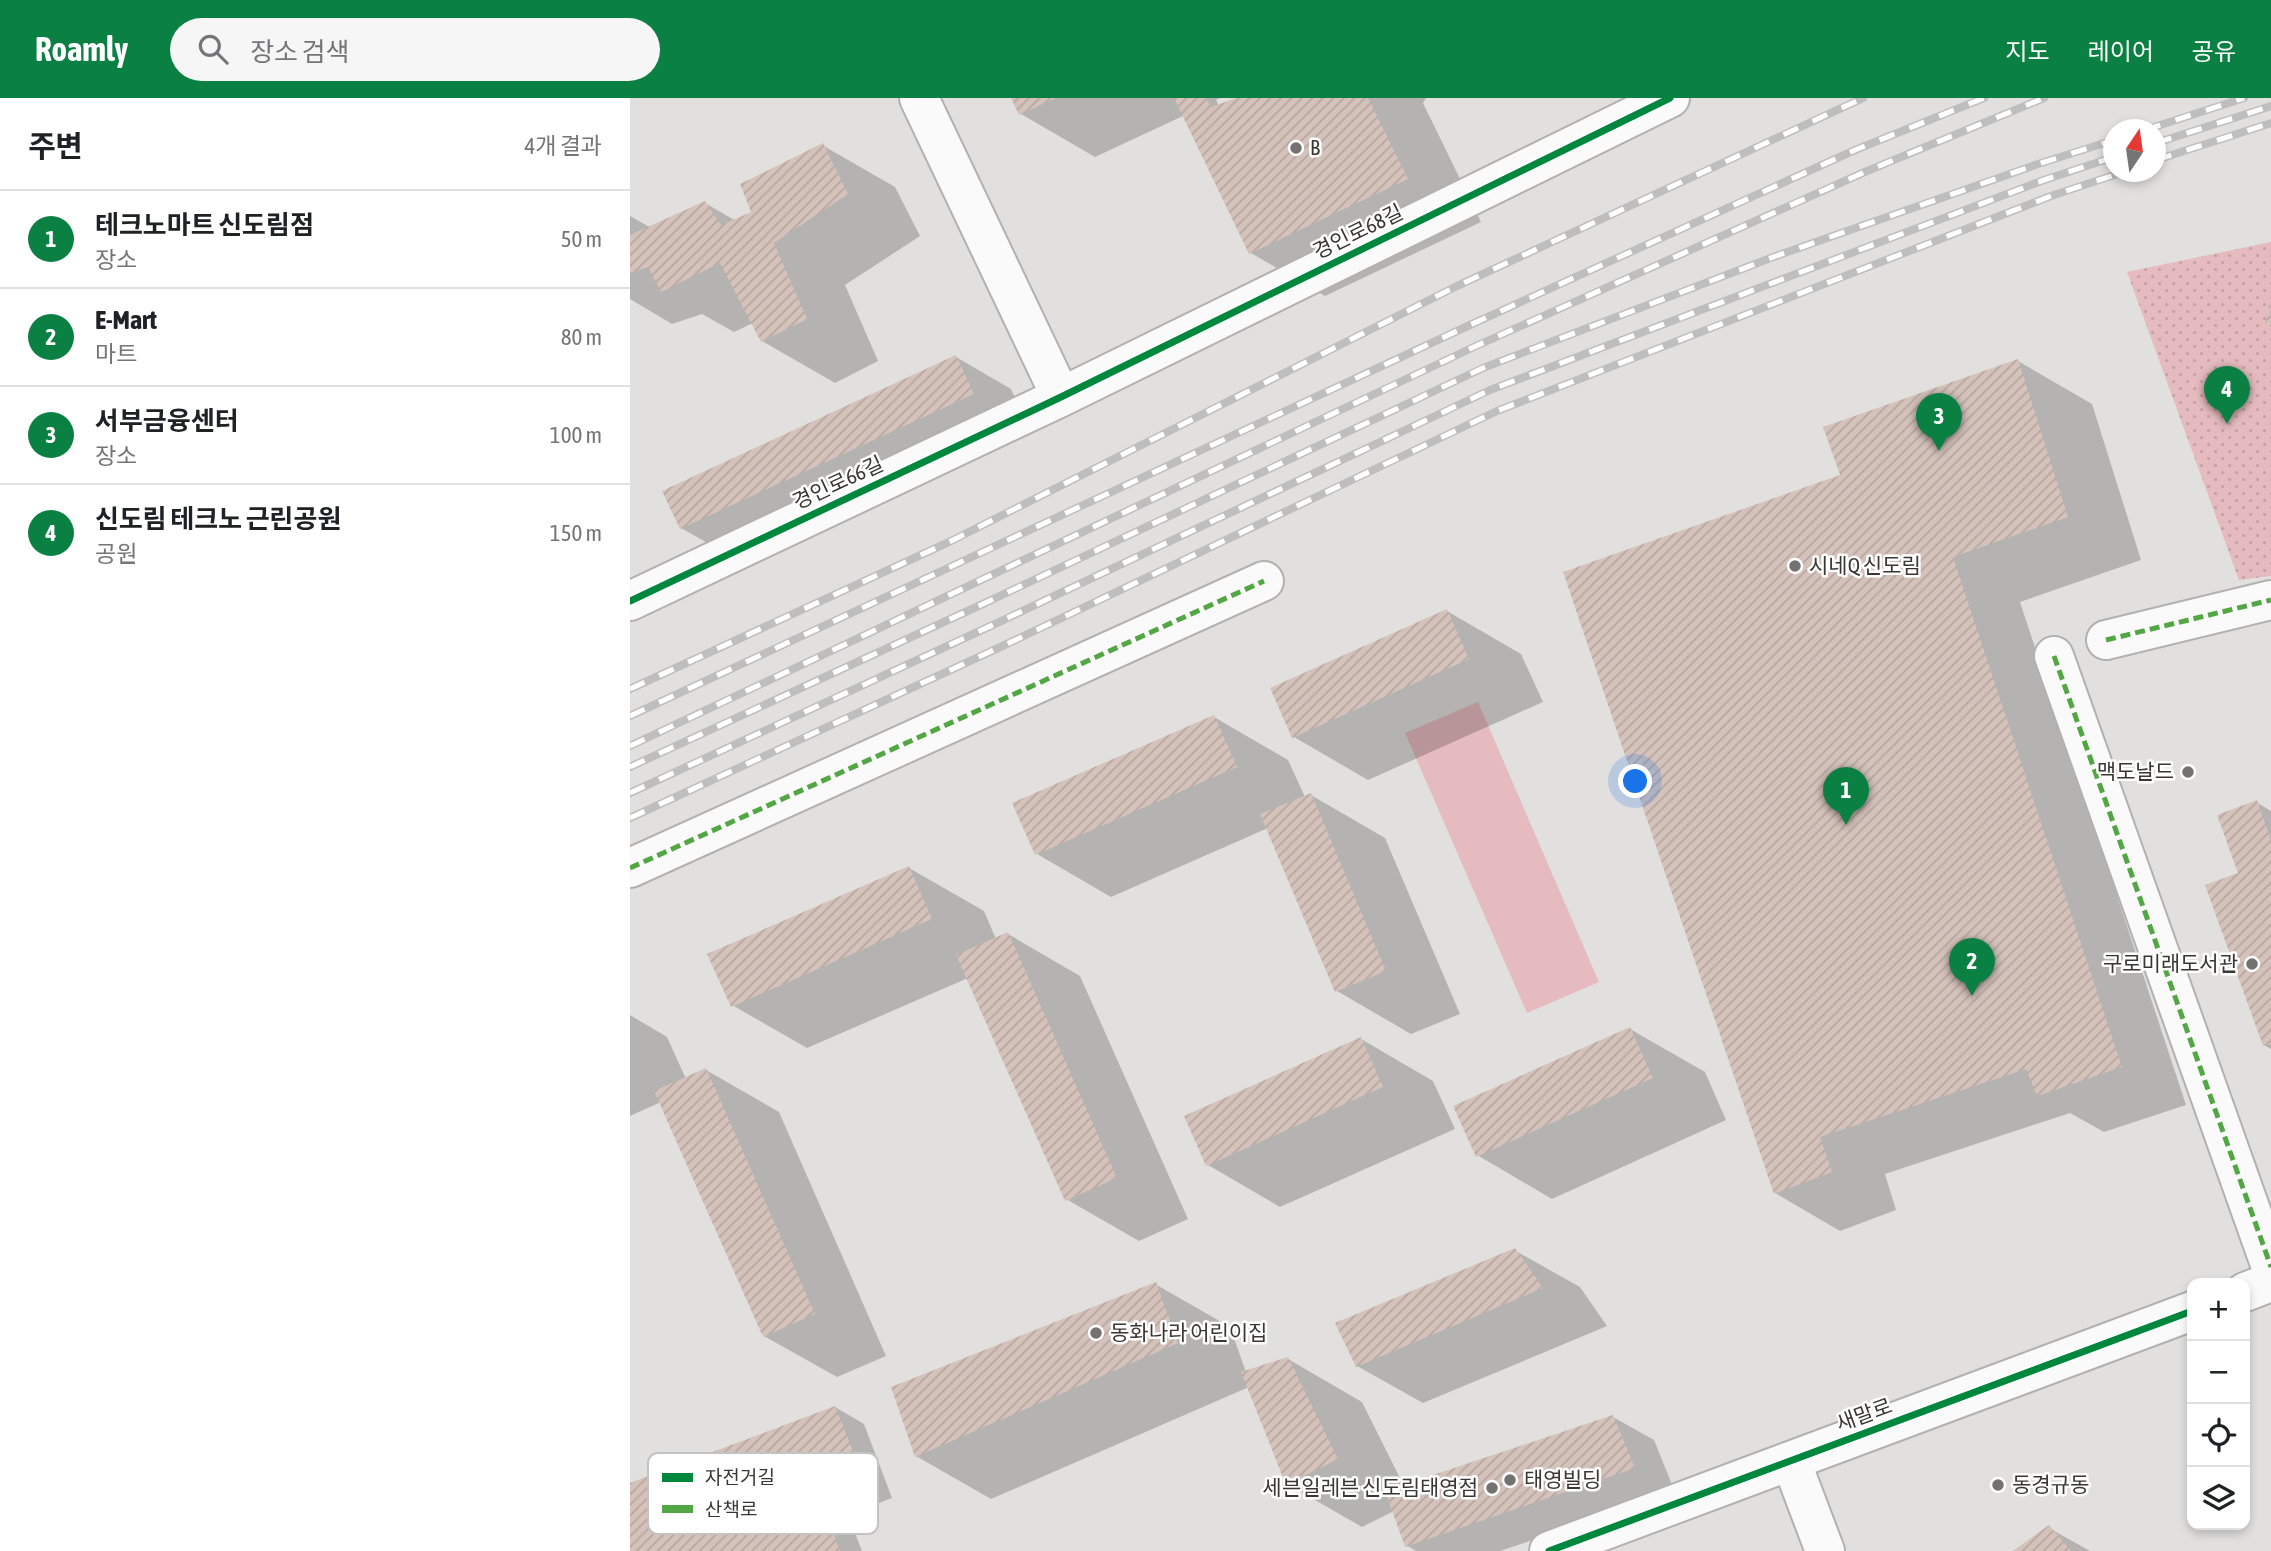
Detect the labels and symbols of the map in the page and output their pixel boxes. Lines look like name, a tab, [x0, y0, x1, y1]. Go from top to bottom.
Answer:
north arrow	[2103, 119, 2166, 182]
place label: B	[1310, 135, 1320, 159]
marker: B	[1288, 140, 1304, 156]
street label: 경인로68길	[1309, 199, 1406, 263]
pin: 4	[2204, 366, 2250, 424]
pin: 3	[1916, 393, 1962, 451]
street label: 경인로66길	[789, 451, 887, 513]
place label: 시네Q 신도림	[1809, 553, 1921, 577]
marker: 시네Q 신도림	[1787, 558, 1803, 574]
place label: 맥도날드	[2097, 759, 2174, 783]
your location	[1618, 764, 1652, 798]
marker: 맥도날드	[2180, 764, 2196, 780]
pin: 1	[1823, 767, 1869, 825]
pin: 2	[1949, 938, 1995, 996]
place label: 구로미래도서관	[2103, 951, 2238, 975]
marker: 구로미래도서관	[2244, 956, 2260, 972]
place label: 동화나라 어린이집	[1110, 1320, 1267, 1344]
marker: 동화나라 어린이집	[1088, 1325, 1104, 1341]
street label: 새말로	[1832, 1393, 1895, 1435]
legend	[648, 1453, 878, 1534]
text: 자전거길	[705, 1466, 775, 1488]
place label: 태영빌딩	[1524, 1467, 1601, 1491]
marker: 태영빌딩	[1502, 1472, 1518, 1488]
place label: 동경규동	[2012, 1472, 2089, 1496]
place label: 세븐일레븐 신도림태영점	[1263, 1475, 1478, 1499]
marker: 동경규동	[1990, 1477, 2006, 1493]
marker: 세븐일레븐 신도림태영점	[1484, 1480, 1500, 1496]
text: 산책로	[705, 1498, 757, 1520]

